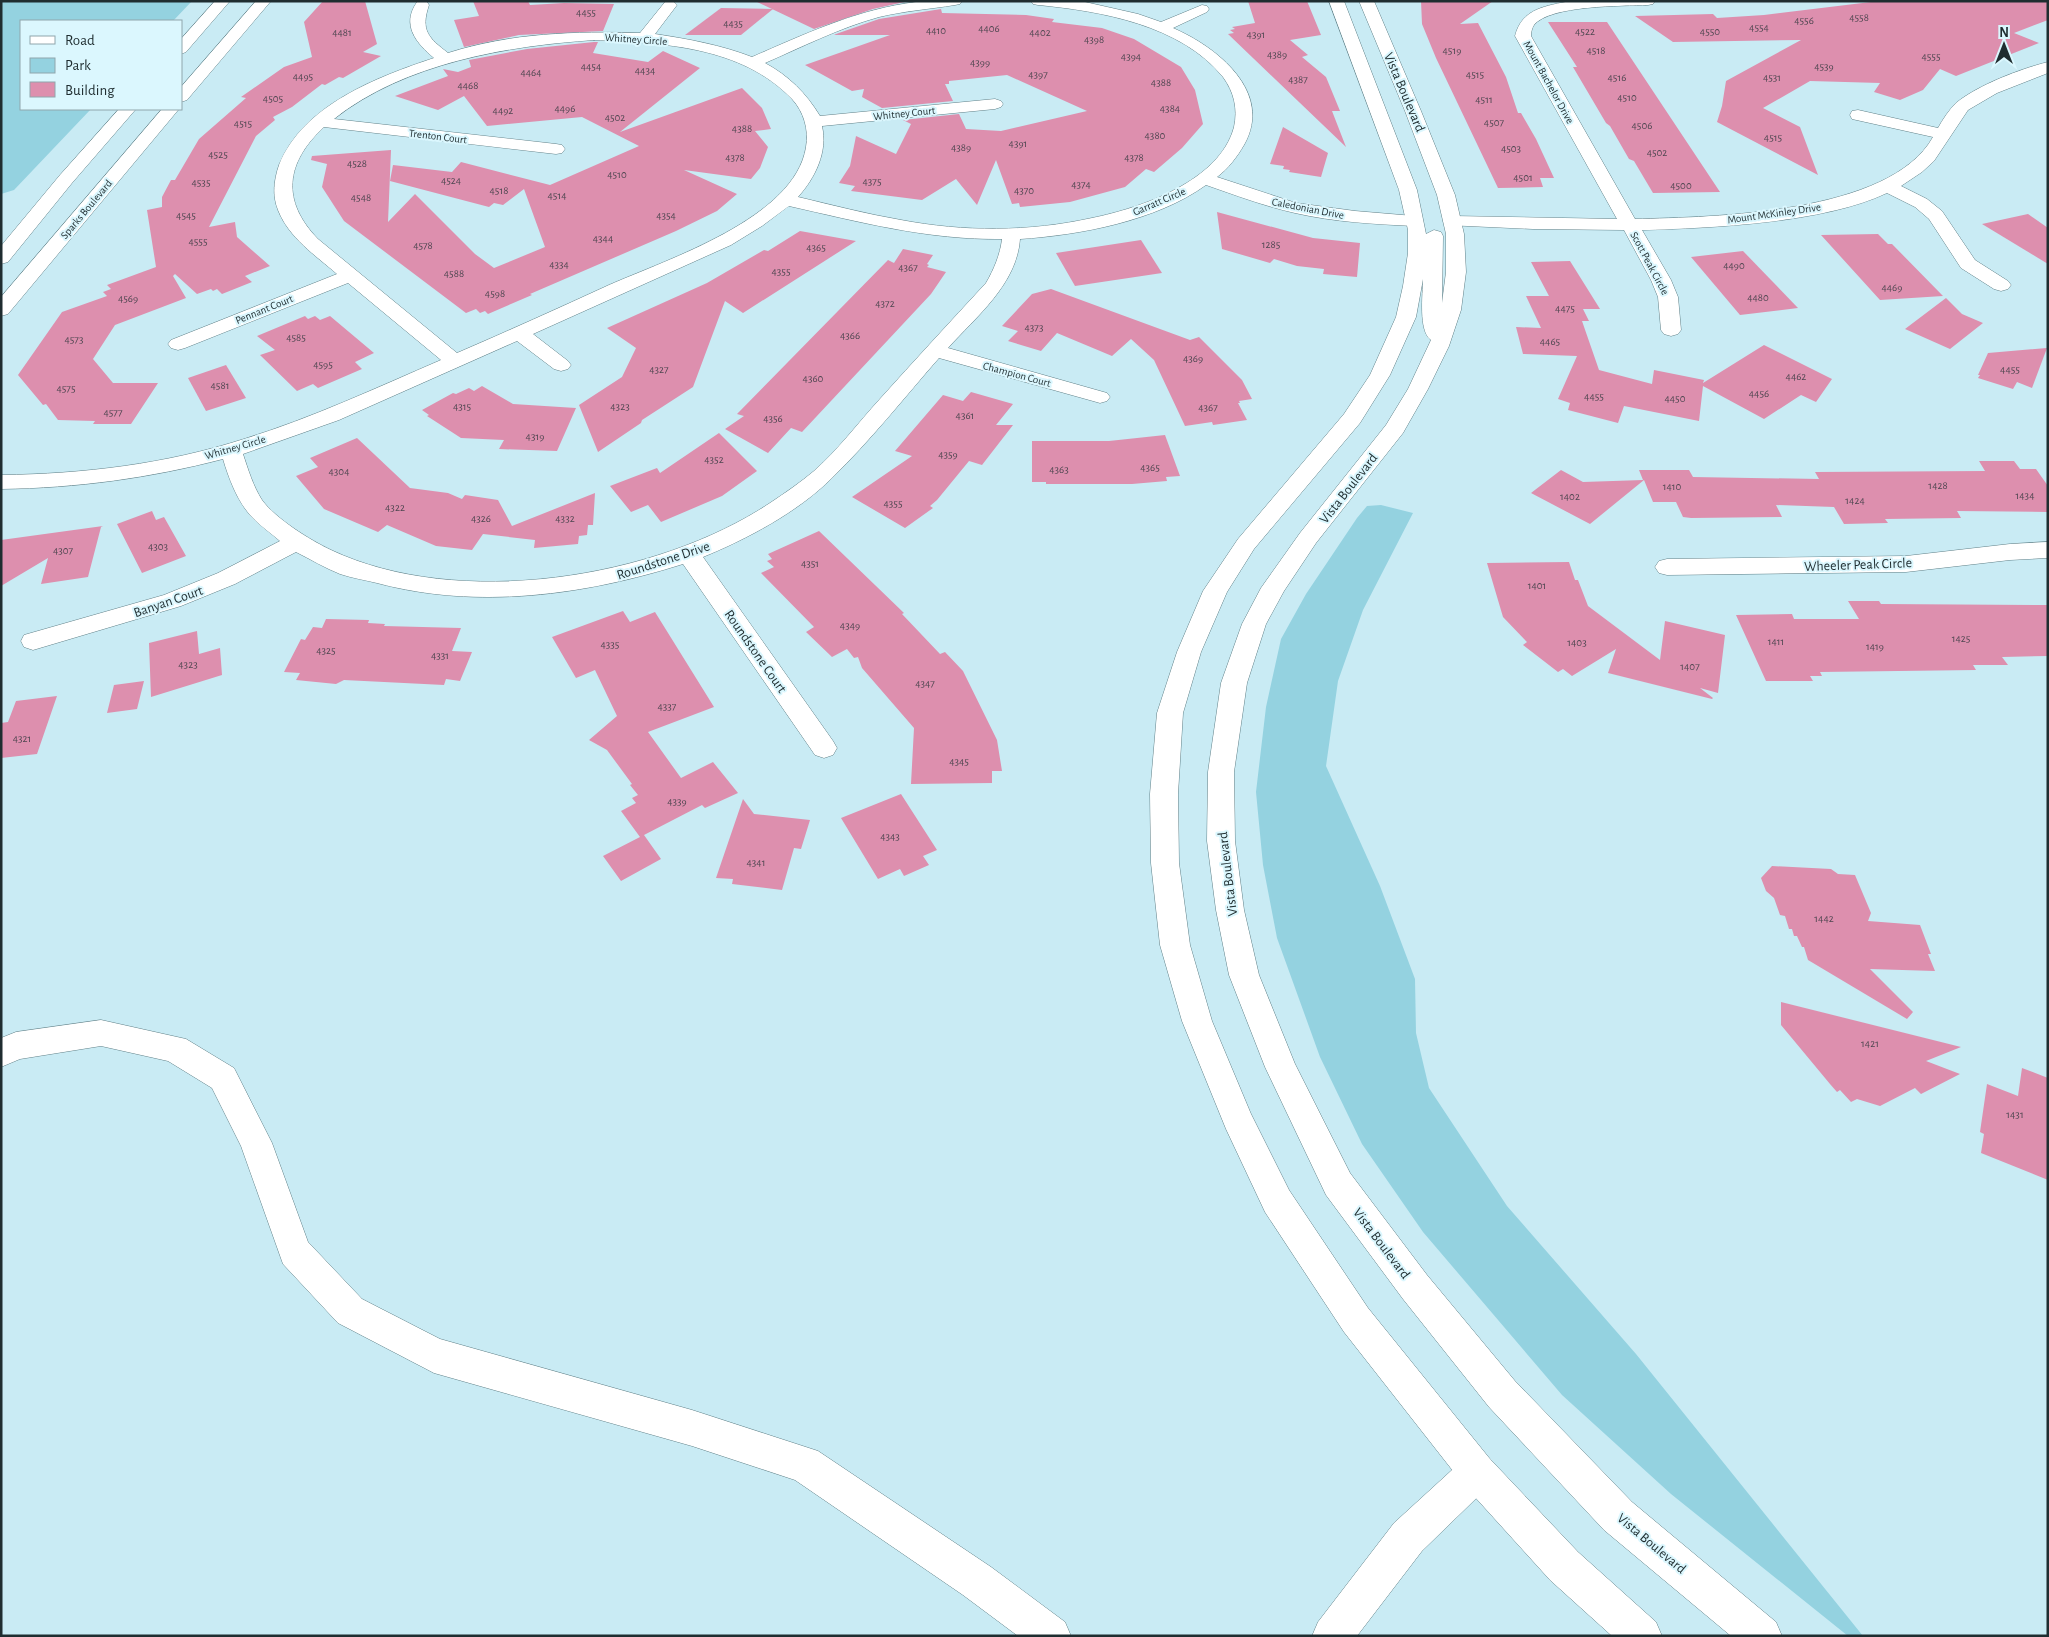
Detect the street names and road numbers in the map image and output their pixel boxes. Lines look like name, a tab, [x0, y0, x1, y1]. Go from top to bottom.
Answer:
street label: Whitney Circle	[604, 32, 668, 47]
street label: Mount Bachelor Drive	[1521, 39, 1576, 125]
street label: Vista Boulevard	[1381, 51, 1427, 134]
street label: Whitney Court	[872, 105, 936, 122]
street label: Trenton Court	[408, 127, 468, 146]
street label: Sparks Boulevard	[59, 177, 114, 241]
street label: Garratt Circle	[1131, 185, 1187, 218]
street label: Caledonian Drive	[1271, 196, 1345, 221]
street label: Mount McKinley Drive	[1727, 201, 1822, 226]
street label: Scott Peak Circle	[1628, 230, 1671, 297]
street label: Pennant Court	[234, 293, 295, 326]
street label: Champion Court	[982, 360, 1052, 389]
street label: Whitney Circle	[203, 434, 267, 461]
street label: Vista Boulevard	[1317, 451, 1380, 526]
street label: Roundstone Drive	[615, 539, 712, 583]
street label: Wheeler Peak Circle	[1804, 556, 1912, 574]
street label: Banyan Court	[132, 583, 205, 620]
street label: Roundstone Court	[721, 608, 789, 696]
street label: Vista Boulevard	[1216, 831, 1240, 917]
street label: Vista Boulevard	[1350, 1206, 1412, 1282]
street label: Vista Boulevard	[1614, 1511, 1688, 1576]

